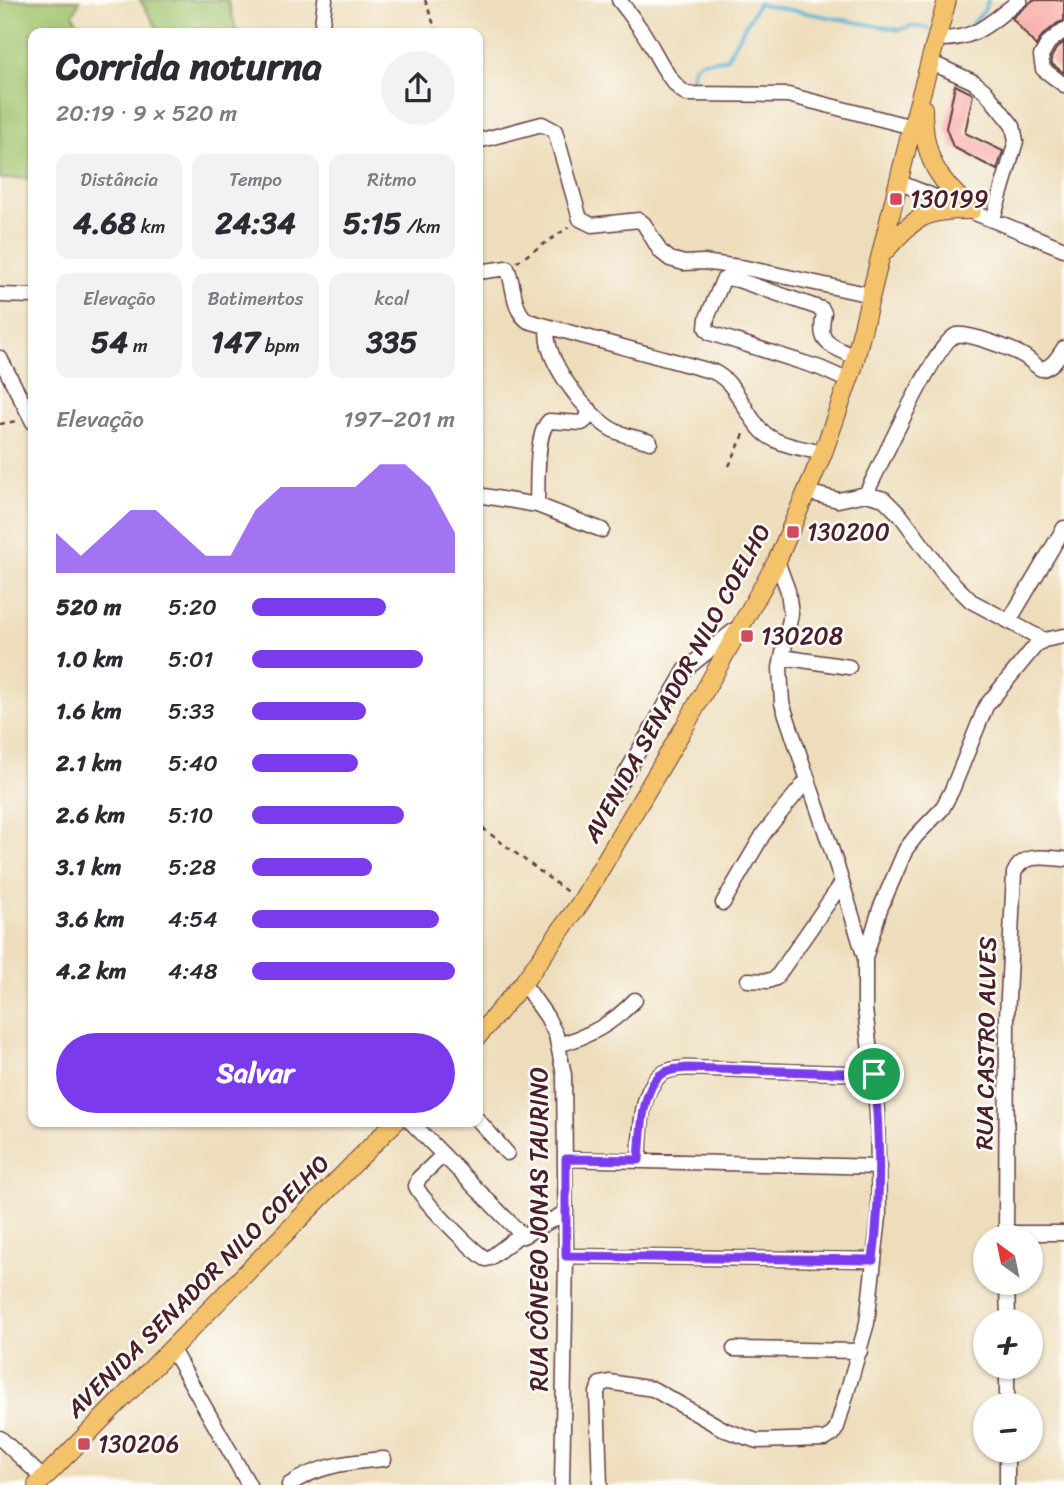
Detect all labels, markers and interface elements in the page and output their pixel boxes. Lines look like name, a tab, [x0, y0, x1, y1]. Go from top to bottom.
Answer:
text: Corrida noturna	[56, 33, 322, 100]
button: share	[381, 51, 455, 125]
text: 20:19 · 9 × 520 m	[56, 93, 237, 134]
text: Distância	[80, 163, 158, 196]
text: Tempo	[229, 163, 282, 196]
text: Ritmo	[367, 163, 416, 196]
place label: 130199	[910, 178, 988, 220]
marker: 130199	[888, 191, 904, 207]
text: 4.68	[73, 196, 136, 250]
text: 24:34	[215, 196, 296, 250]
text: 5:15	[343, 196, 402, 250]
text: km	[136, 210, 165, 243]
text: /km	[402, 210, 441, 243]
text: Elevação	[83, 282, 155, 315]
text: Batimentos	[208, 282, 303, 315]
text: kcal	[375, 282, 409, 315]
text: 54	[91, 315, 128, 369]
text: 147	[211, 315, 260, 369]
text: 335	[366, 315, 417, 369]
text: m	[128, 329, 147, 362]
text: bpm	[260, 329, 300, 362]
text: Elevação	[56, 399, 144, 440]
text: 197–201 m	[344, 399, 455, 440]
place label: 130200	[807, 511, 890, 553]
street label: AVENIDA SENADOR NILO COELHO	[571, 515, 783, 852]
marker: 130200	[785, 524, 801, 540]
text: 520 m	[56, 587, 122, 628]
text: 5:20	[168, 587, 217, 628]
place label: 130208	[761, 615, 843, 657]
marker: 130208	[739, 628, 755, 644]
text: 1.0 km	[56, 639, 123, 680]
text: 5:01	[168, 639, 213, 680]
text: 1.6 km	[56, 691, 122, 732]
text: 5:33	[168, 691, 214, 732]
text: 2.1 km	[56, 743, 122, 784]
text: 5:40	[168, 743, 218, 784]
text: 2.6 km	[56, 795, 125, 836]
text: 5:10	[168, 795, 213, 836]
text: 3.1 km	[56, 847, 121, 888]
text: 5:28	[168, 847, 216, 888]
text: 3.6 km	[56, 899, 125, 940]
text: 4:54	[168, 899, 218, 940]
street label: RUA CASTRO ALVES	[963, 936, 1009, 1150]
text: 4.2 km	[56, 951, 126, 992]
text: 4:48	[168, 951, 218, 992]
button: Salvar	[56, 1033, 455, 1113]
pin	[844, 1044, 904, 1104]
icon: arrive	[855, 1055, 893, 1093]
street label: RUA CÔNEGO JONAS TAURINO	[518, 1067, 560, 1391]
street label: AVENIDA SENADOR NILO COELHO	[55, 1144, 340, 1429]
north arrow	[973, 1225, 1043, 1295]
map controls	[973, 1225, 1043, 1463]
button: +	[973, 1309, 1043, 1379]
button: −	[973, 1393, 1043, 1463]
place label: 130206	[98, 1423, 179, 1465]
marker: 130206	[76, 1436, 92, 1452]

